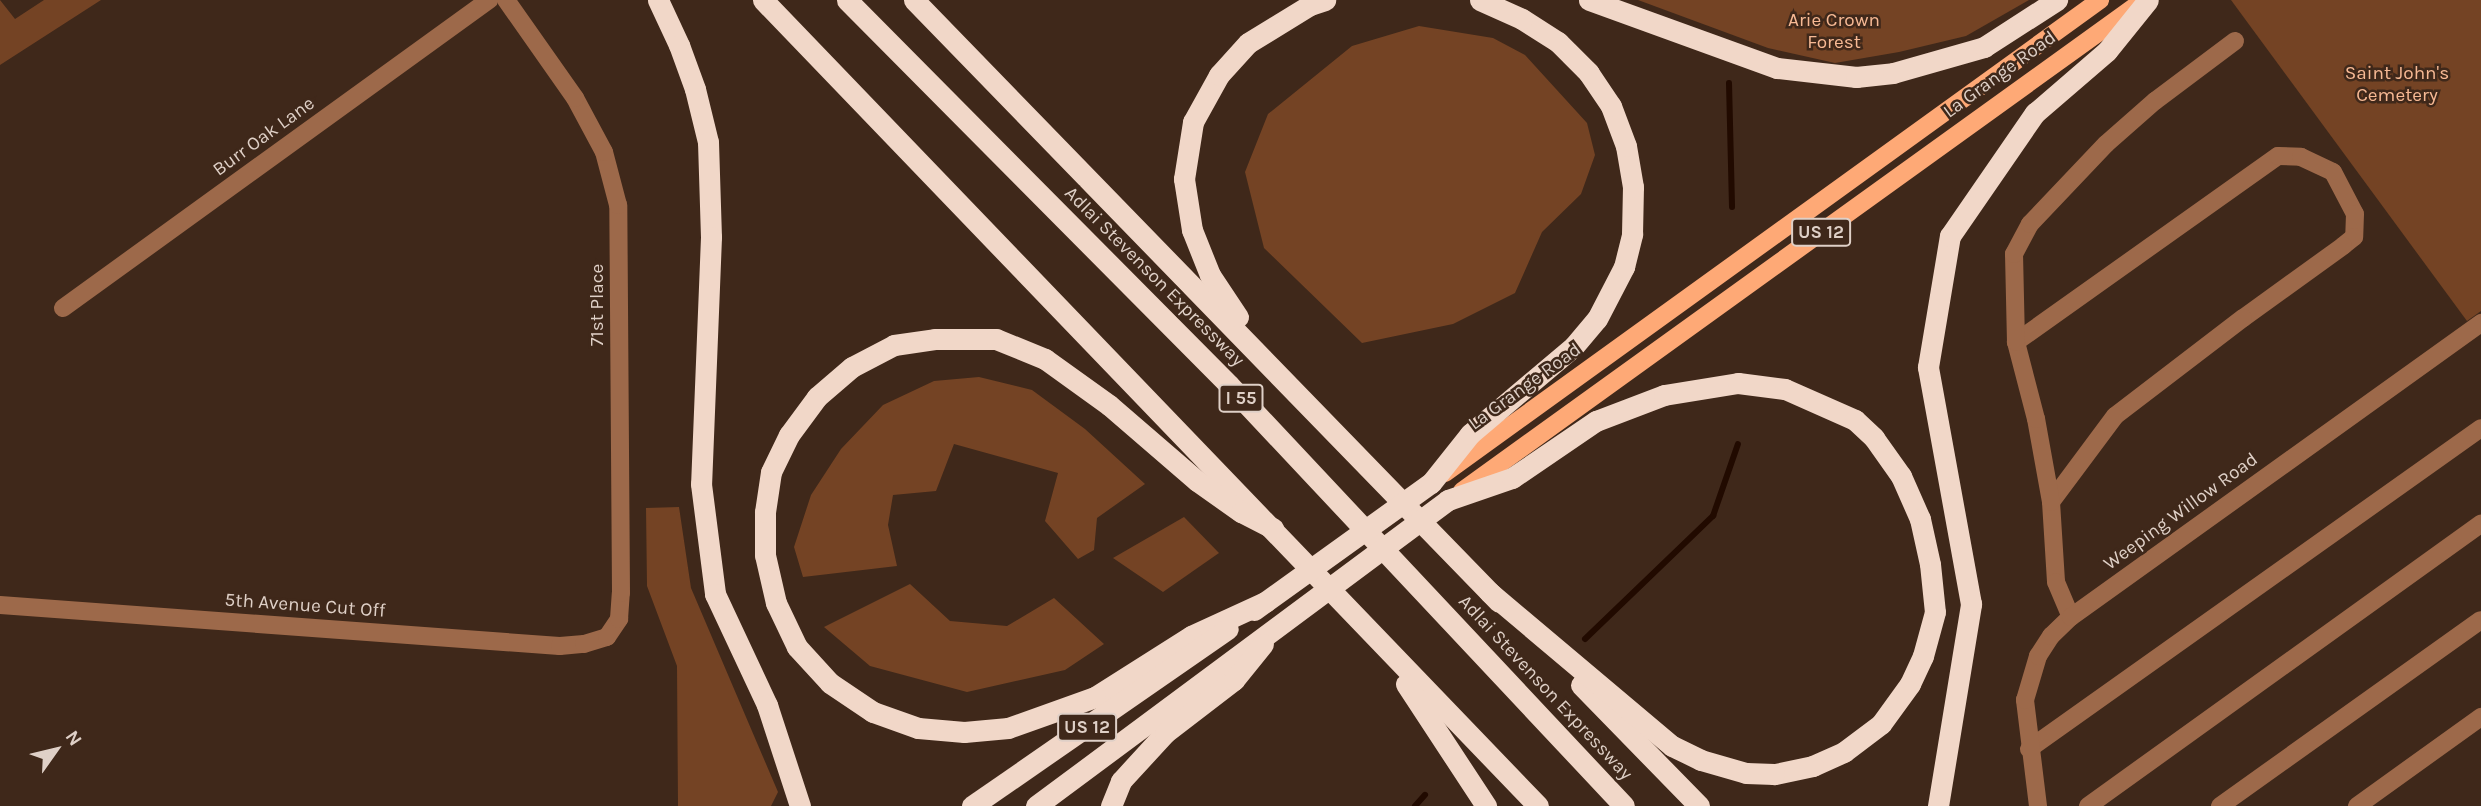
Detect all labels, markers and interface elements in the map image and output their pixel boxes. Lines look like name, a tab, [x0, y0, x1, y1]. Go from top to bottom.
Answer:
park label: Arie Crown Forest	[1788, 10, 1880, 54]
street label: La Grange Road	[1939, 27, 2061, 123]
park label: Saint John's Cemetery	[2345, 63, 2449, 107]
street label: Burr Oak Lane	[209, 92, 319, 182]
street label: Adlai Stevenson Expressway	[1059, 182, 1249, 372]
road number: US 12	[1790, 218, 1853, 246]
street label: 71st Place	[587, 264, 609, 346]
street label: La Grange Road	[1464, 339, 1586, 435]
road number: I 55	[1218, 384, 1264, 412]
street label: Weeping Willow Road	[2099, 448, 2263, 576]
street label: 5th Avenue Cut Off	[224, 589, 386, 623]
street label: Adlai Stevenson Expressway	[1453, 591, 1637, 785]
road number: US 12	[1056, 712, 1118, 742]
north arrow	[21, 715, 91, 785]
text: N	[60, 726, 86, 750]

